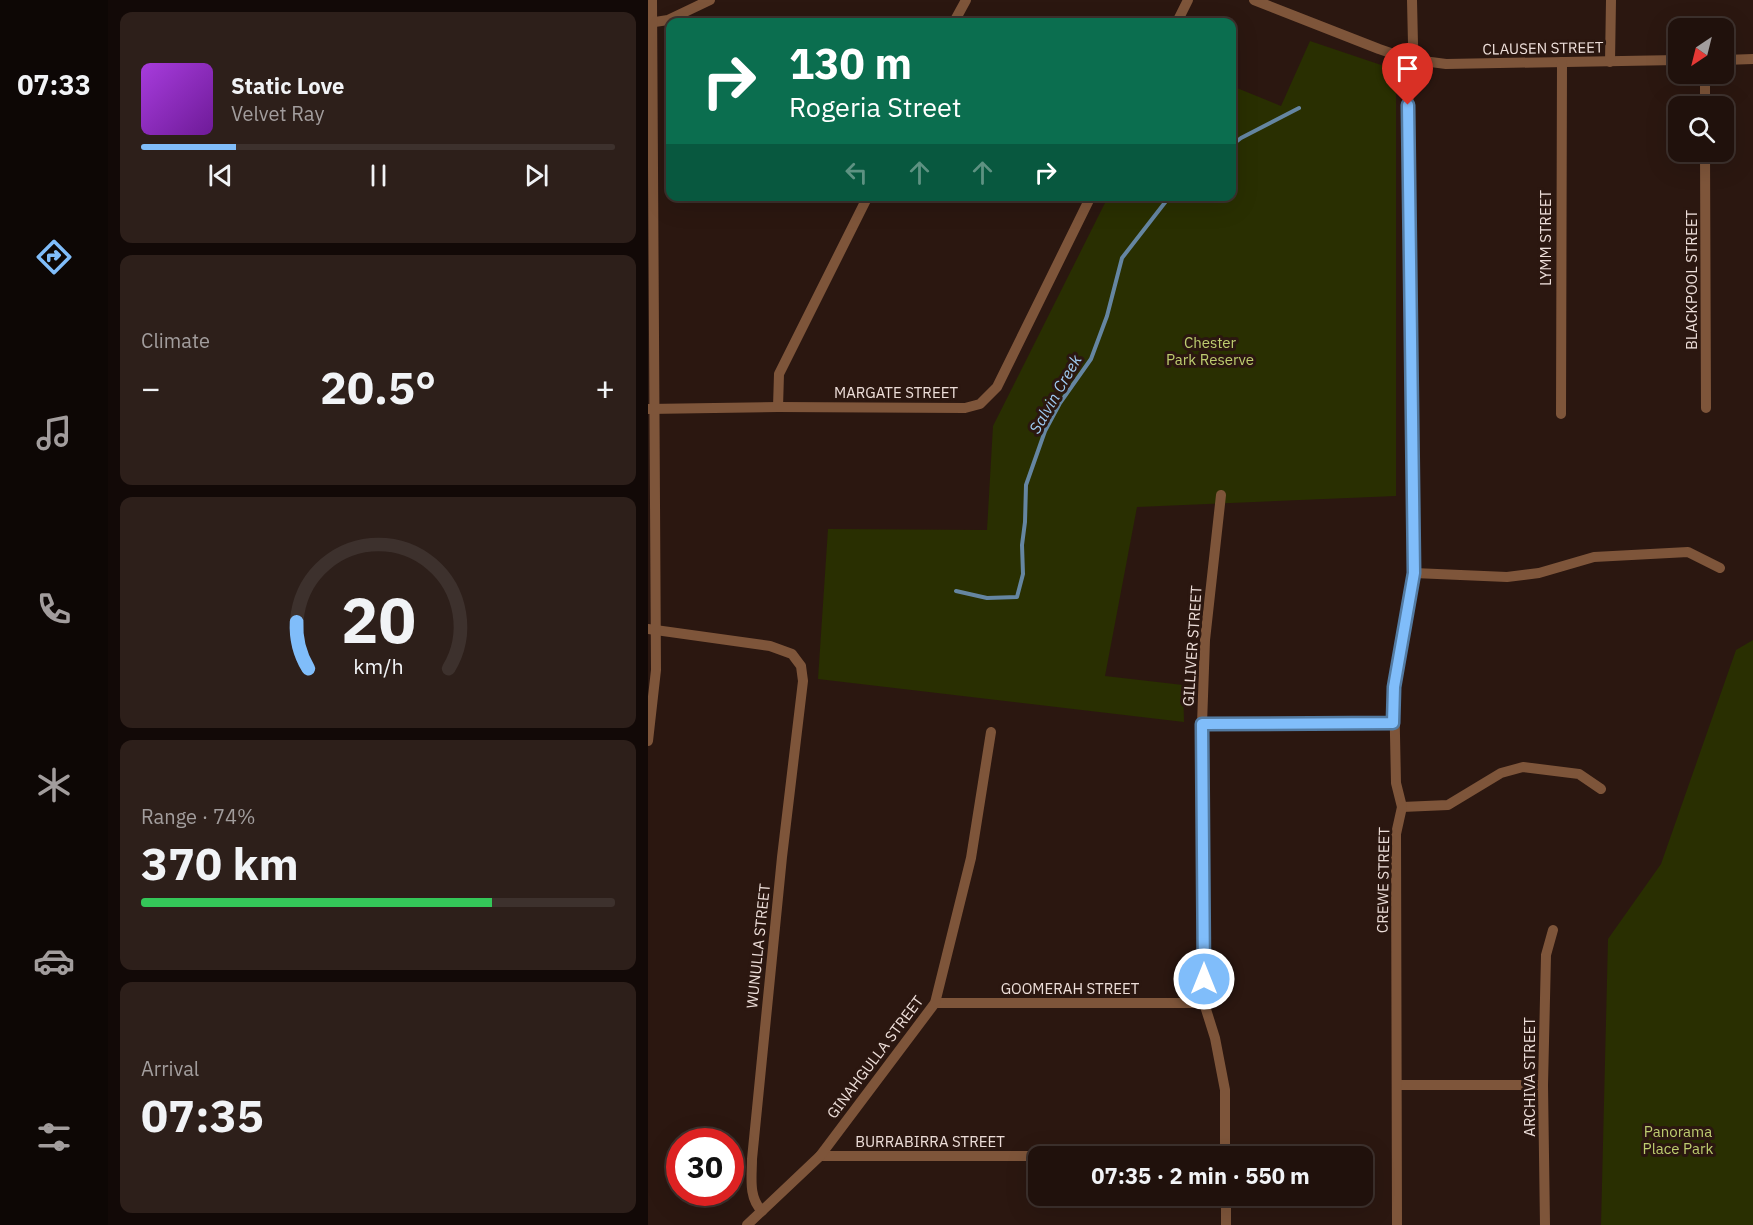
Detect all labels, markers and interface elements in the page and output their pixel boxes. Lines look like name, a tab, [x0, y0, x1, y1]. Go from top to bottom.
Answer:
north arrow	[1668, 18, 1734, 84]
map controls	[1668, 18, 1734, 162]
text: 130 m	[789, 36, 912, 91]
street label: CLAUSEN STREET	[1482, 37, 1604, 59]
icon: right	[690, 42, 768, 120]
pin	[1382, 43, 1433, 105]
icon: arrive	[1391, 52, 1424, 85]
text: 07:33	[17, 67, 91, 102]
text: Static Love	[231, 71, 344, 100]
text: Rogeria Street	[789, 89, 961, 124]
button: search	[1668, 96, 1734, 162]
text: Velvet Ray	[231, 100, 324, 127]
icon: left	[840, 156, 873, 189]
icon: ahead	[903, 156, 936, 189]
icon: ahead	[966, 156, 999, 189]
icon: right	[1029, 156, 1062, 189]
icon: previous	[204, 159, 237, 192]
icon: pause	[362, 159, 395, 192]
icon: next	[520, 159, 553, 192]
street label: LYMM STREET	[1536, 190, 1555, 286]
street label: BLACKPOOL STREET	[1682, 210, 1701, 350]
icon: directions	[33, 236, 75, 278]
text: Climate	[141, 327, 210, 354]
park label: Chester Park Reserve	[1166, 333, 1254, 369]
water label: Salvin Creek	[1024, 351, 1086, 437]
text: 20.5°	[320, 358, 436, 416]
text: −	[141, 366, 161, 409]
text: +	[595, 366, 615, 409]
street label: MARGATE STREET	[834, 383, 958, 402]
icon: music	[33, 412, 75, 454]
text: 20	[341, 580, 415, 661]
street label: GILLIVER STREET	[1178, 584, 1206, 707]
icon: phone	[33, 588, 75, 630]
text: km/h	[353, 653, 403, 681]
icon: climate	[33, 764, 75, 806]
text: Range · 74%	[141, 803, 256, 830]
street label: CREWE STREET	[1373, 826, 1393, 933]
text: 370 km	[141, 834, 299, 892]
street label: WUNULLA STREET	[742, 882, 774, 1009]
icon: car	[33, 940, 75, 982]
position arrow	[1172, 947, 1236, 1011]
street label: GOOMERAH STREET	[1001, 979, 1140, 998]
street label: GINAHGULLA STREET	[823, 991, 928, 1122]
street label: ARCHIVA STREET	[1520, 1017, 1539, 1137]
text: Arrival	[141, 1055, 199, 1082]
text: 07:35	[141, 1086, 264, 1144]
icon: filters	[33, 1116, 75, 1158]
park label: Panorama Place Park	[1643, 1122, 1713, 1158]
speed limit sign: 30	[666, 1128, 744, 1206]
street label: BURRABIRRA STREET	[855, 1132, 1005, 1151]
text: 07:35 · 2 min · 550 m	[1091, 1161, 1310, 1190]

